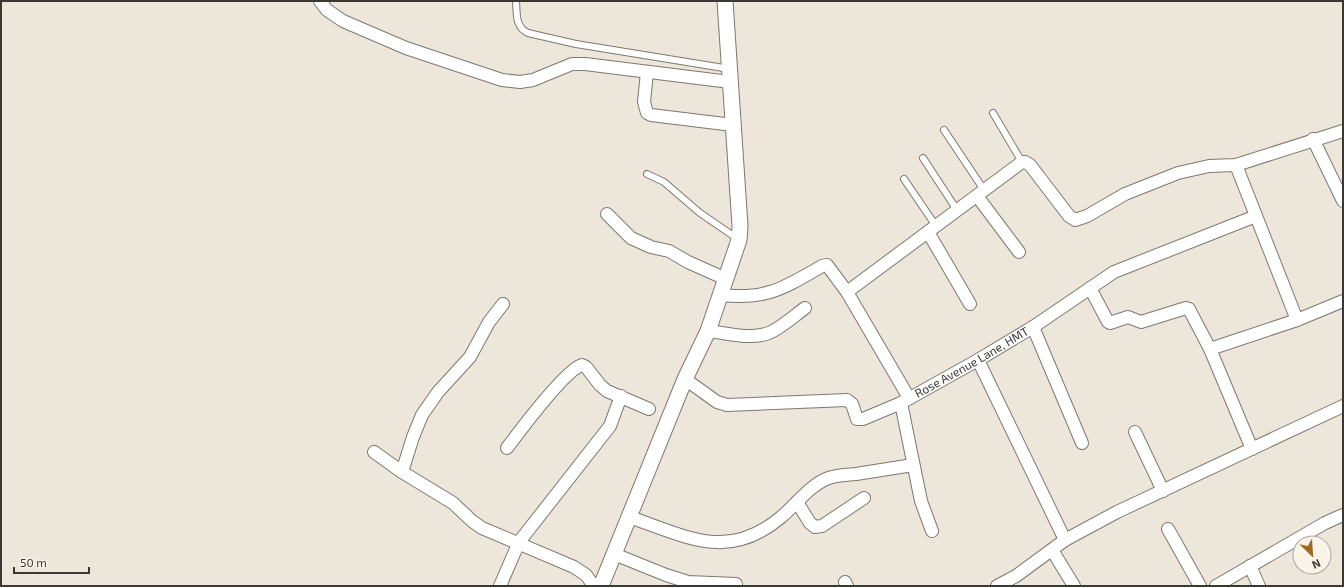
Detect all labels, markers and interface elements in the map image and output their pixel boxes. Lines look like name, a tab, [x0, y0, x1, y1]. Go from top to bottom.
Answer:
street label: Rose Avenue Lane, HMT	[912, 323, 1031, 400]
north arrow	[1292, 535, 1332, 575]
scale bar	[14, 549, 89, 575]
text: 50 m	[20, 555, 47, 569]
text: N	[1310, 557, 1323, 572]

